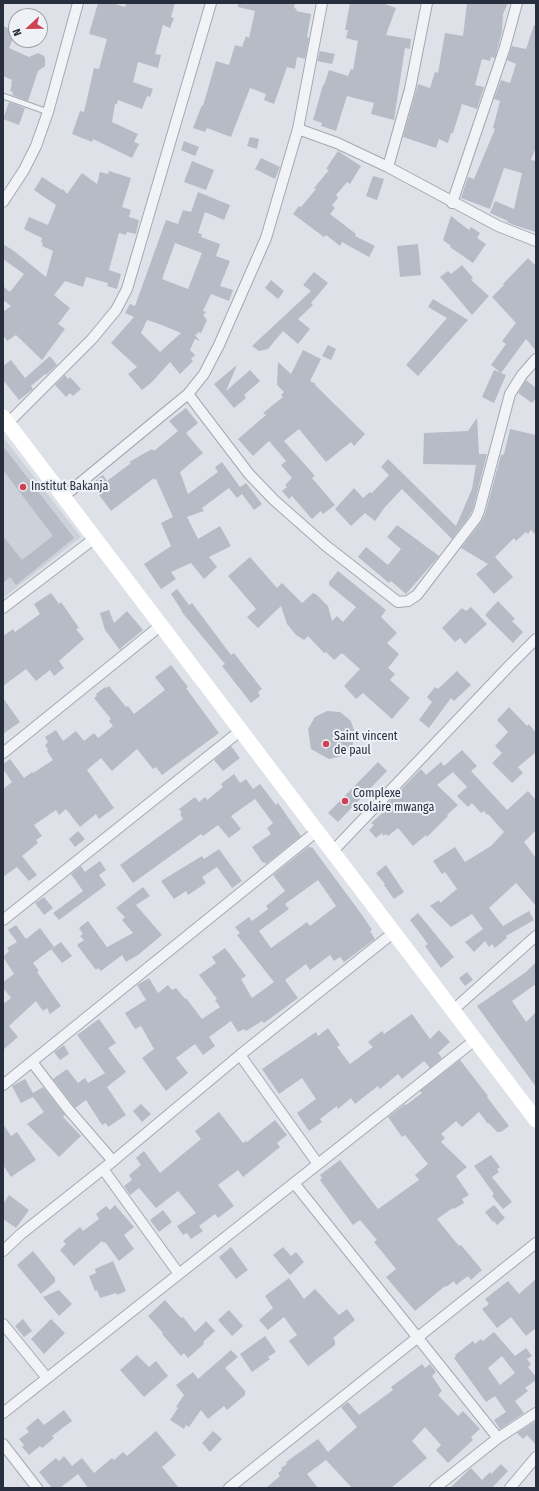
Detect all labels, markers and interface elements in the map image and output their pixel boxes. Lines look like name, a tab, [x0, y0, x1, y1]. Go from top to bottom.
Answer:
north arrow	[8, 8, 48, 48]
text: N	[10, 27, 25, 38]
place label: Institut Bakanja	[31, 480, 108, 494]
marker: Institut Bakanja	[18, 482, 28, 492]
place label: Saint vincent de paul	[334, 730, 398, 758]
marker: Saint vincent de paul	[321, 739, 331, 749]
place label: Complexe scolaire mwanga	[353, 787, 434, 815]
marker: Complexe scolaire mwanga	[340, 796, 350, 806]

